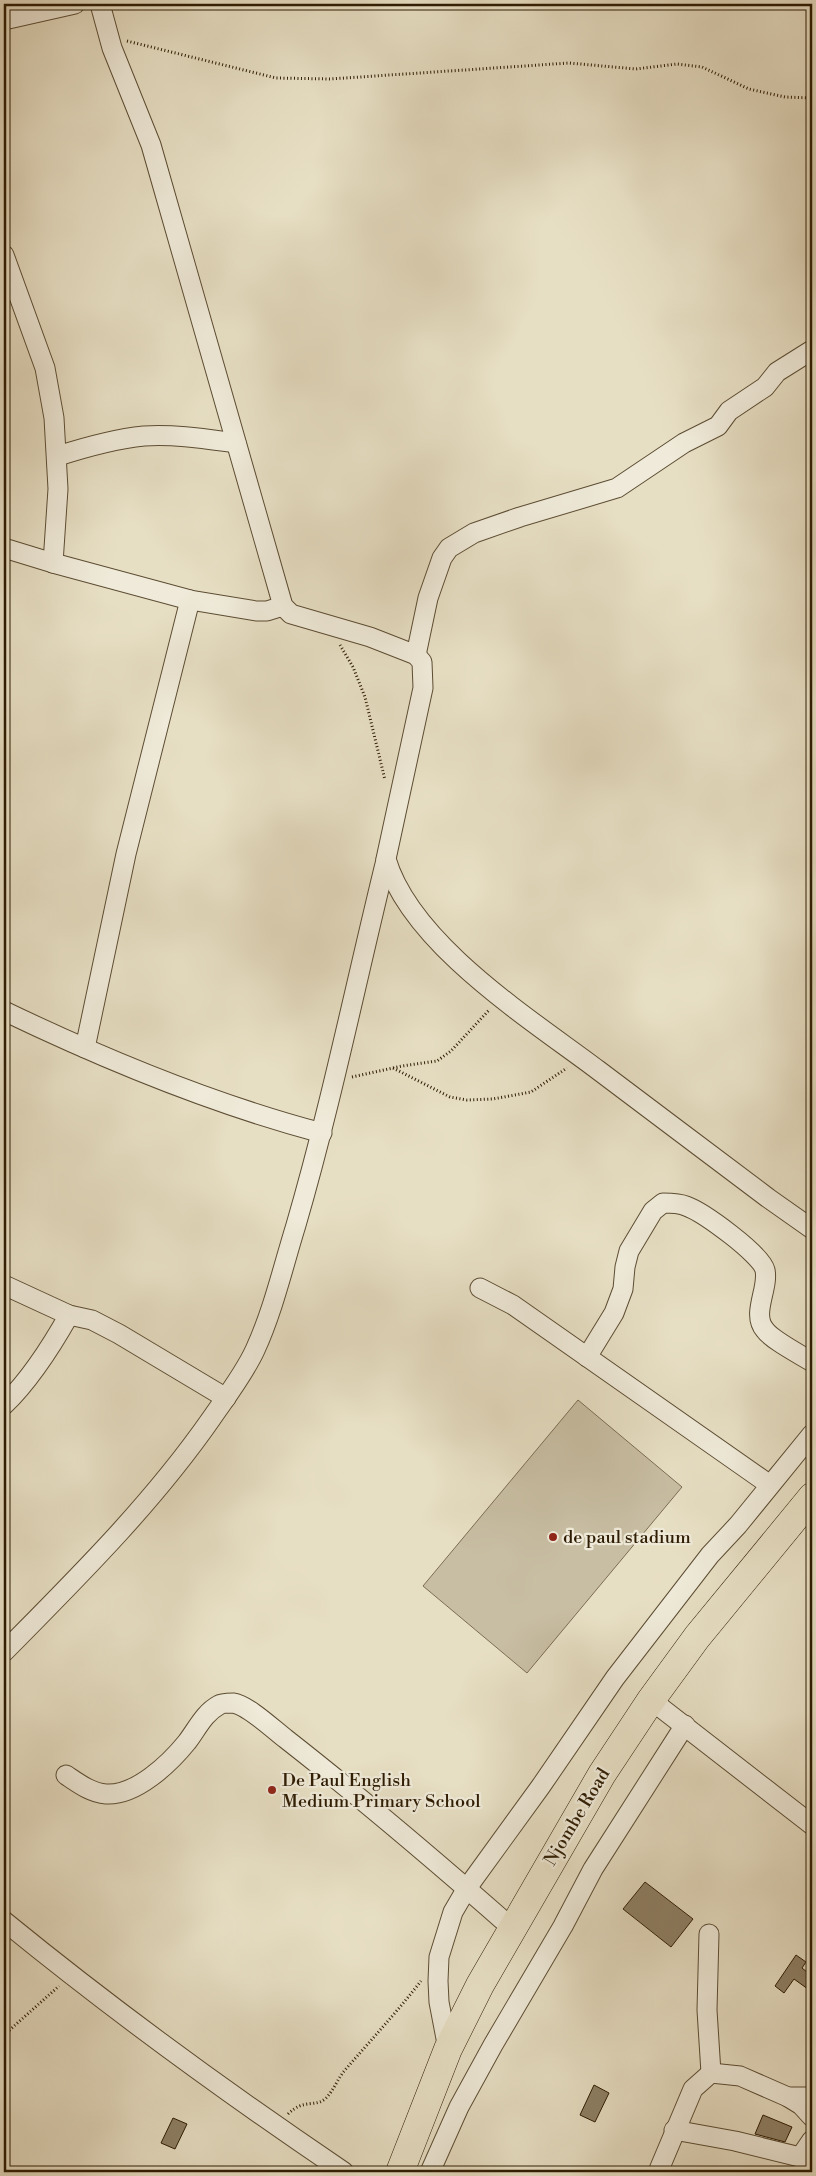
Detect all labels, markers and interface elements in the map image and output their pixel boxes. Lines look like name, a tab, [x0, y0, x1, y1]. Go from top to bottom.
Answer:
place label: de paul stadium	[563, 1526, 691, 1549]
marker: de paul stadium	[547, 1531, 559, 1543]
street label: Njombe Road	[539, 1763, 616, 1870]
place label: De Paul English Medium Primary School	[282, 1769, 481, 1813]
marker: De Paul English Medium Primary School	[266, 1784, 278, 1796]

